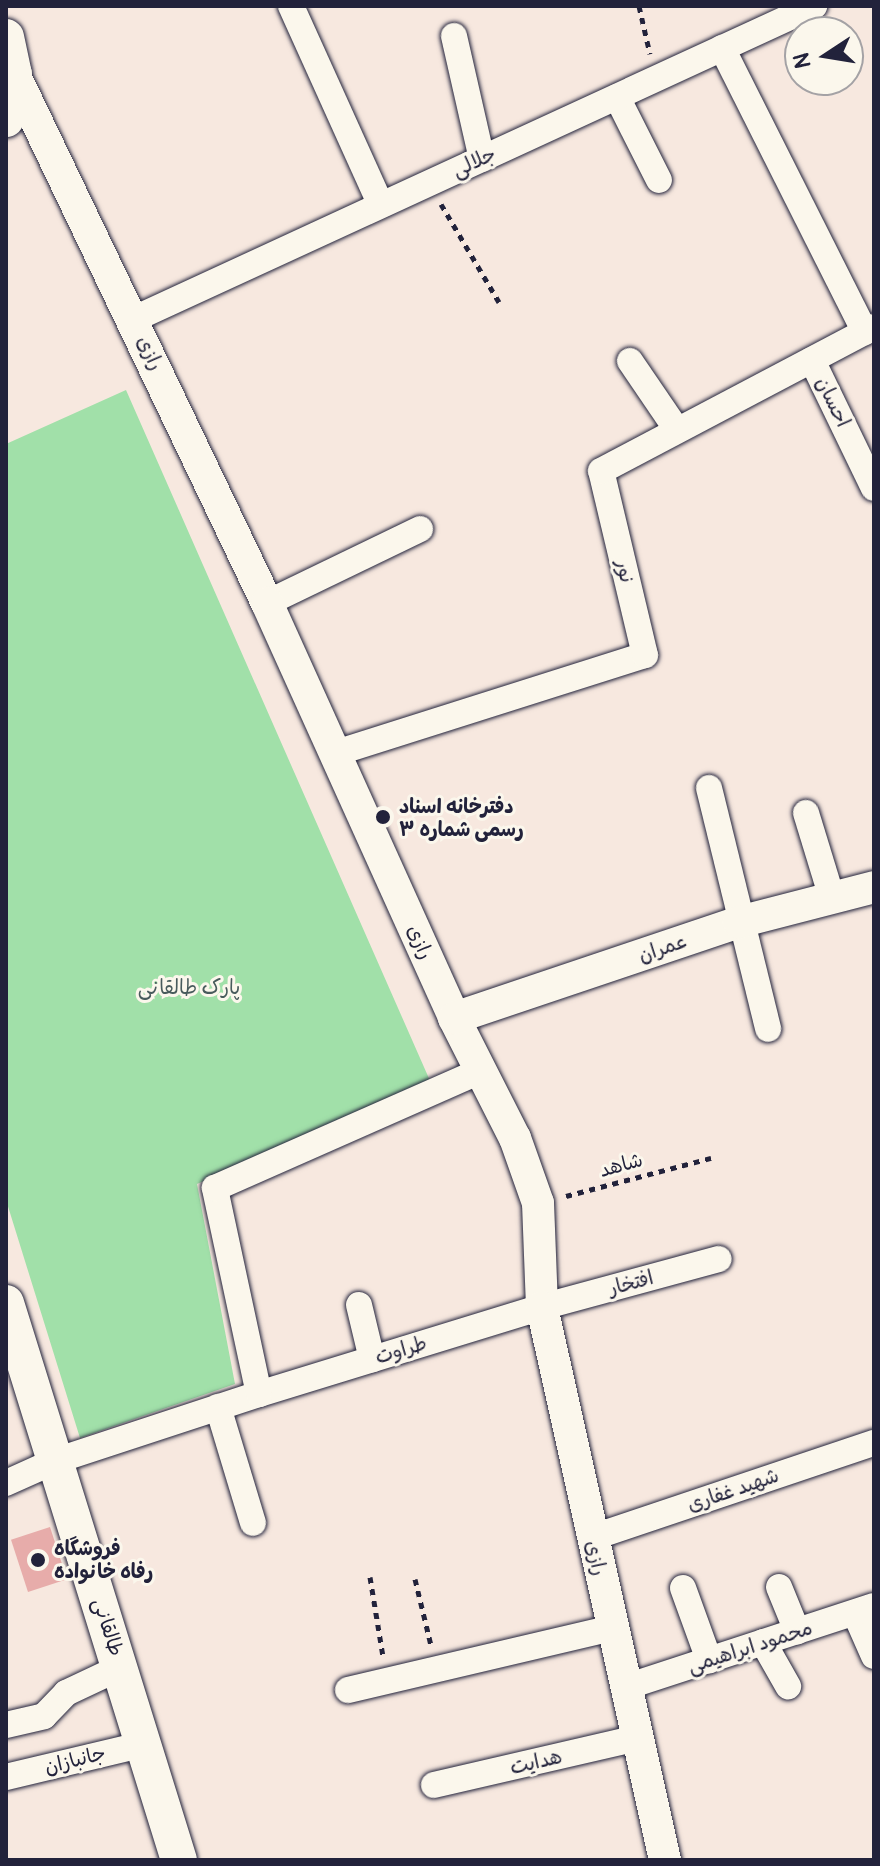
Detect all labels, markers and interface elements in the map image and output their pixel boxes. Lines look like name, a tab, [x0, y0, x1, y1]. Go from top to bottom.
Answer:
north arrow	[784, 16, 864, 96]
text: N	[787, 50, 818, 71]
street label: جلالی	[448, 142, 500, 182]
street label: رازی	[132, 332, 168, 374]
street label: احسان	[811, 373, 855, 431]
street label: نور	[611, 557, 639, 585]
place label: دفترخانه اسناد رسمی شماره ۳	[399, 794, 524, 841]
marker: دفترخانه اسناد رسمی شماره ۳	[374, 808, 392, 826]
street label: رازی	[402, 921, 438, 963]
street label: عمران	[635, 928, 691, 968]
park label: پارک طالقانی	[138, 975, 240, 999]
street label: شاهد	[597, 1148, 645, 1182]
street label: افتخار	[606, 1266, 656, 1300]
street label: طراوت	[372, 1331, 430, 1369]
street label: شهید غفاری	[684, 1463, 782, 1517]
place label: فروشگاه رفاه خانواده	[54, 1536, 153, 1583]
street label: رازی	[580, 1538, 612, 1578]
marker: فروشگاه رفاه خانواده	[29, 1551, 47, 1569]
street label: طالقانی	[87, 1595, 129, 1659]
street label: محمود ابراهیمی	[685, 1616, 815, 1678]
street label: جانبازان	[42, 1741, 108, 1779]
street label: هدایت	[508, 1744, 564, 1780]

